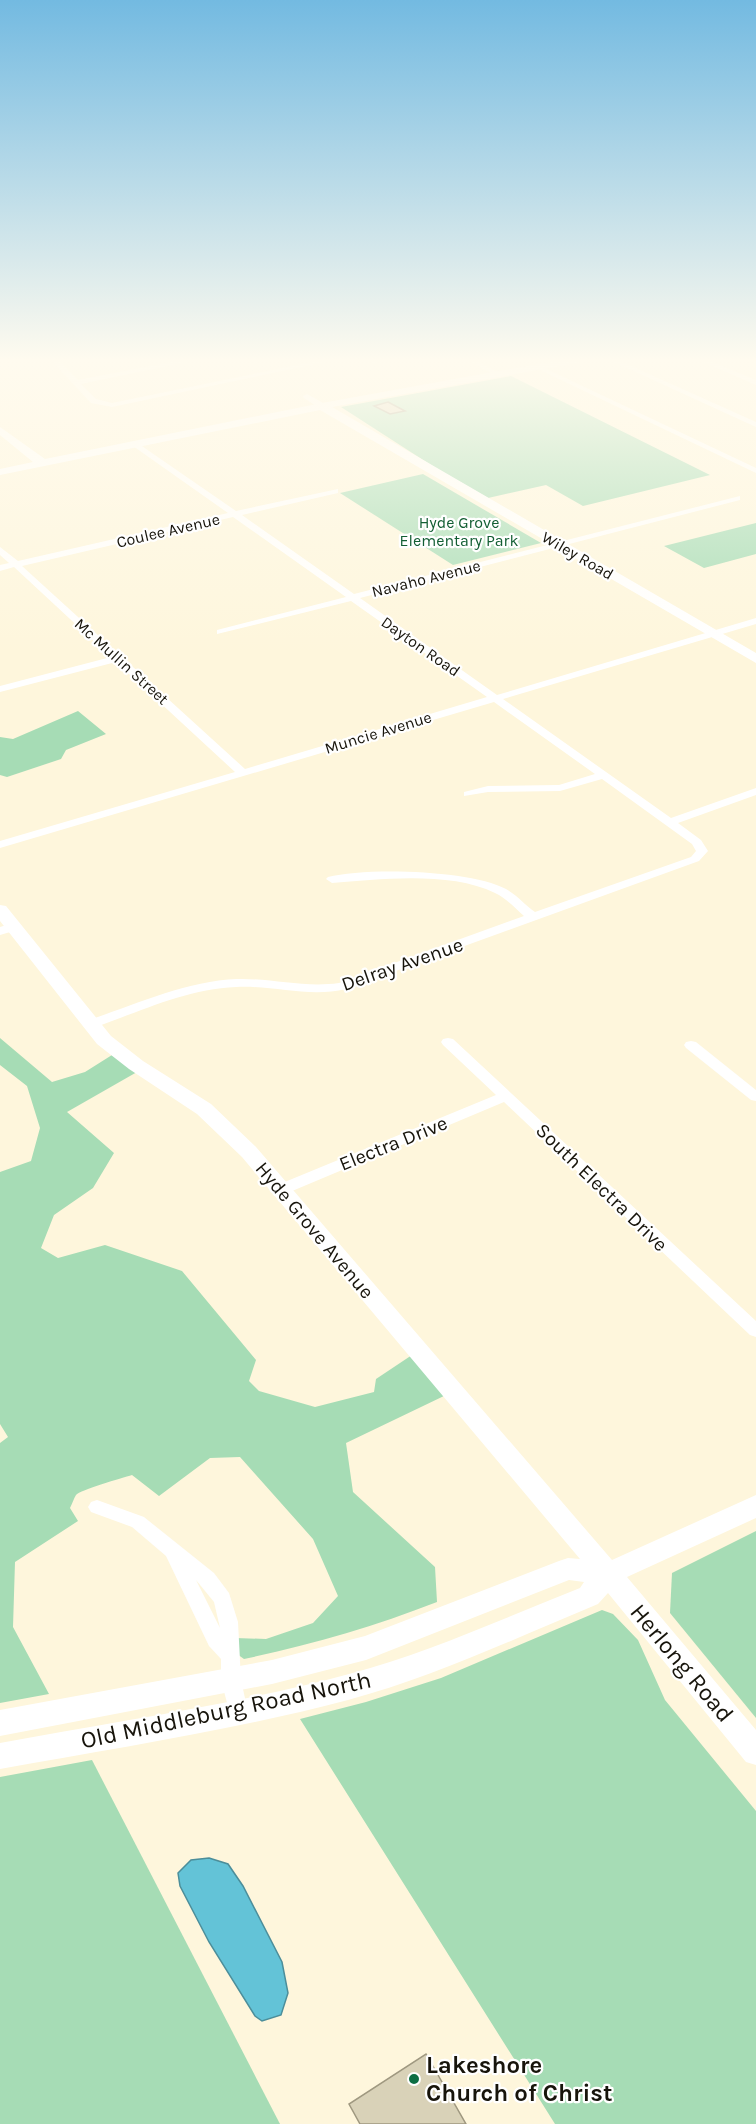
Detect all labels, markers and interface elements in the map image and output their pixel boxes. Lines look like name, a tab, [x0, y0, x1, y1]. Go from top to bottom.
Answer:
street label: Coulee Avenue	[115, 509, 222, 552]
park label: Hyde Grove Elementary Park	[400, 513, 518, 550]
street label: Wiley Road	[538, 527, 617, 584]
street label: Navaho Avenue	[370, 556, 482, 601]
street label: Dayton Road	[378, 612, 464, 681]
street label: Mc Mullin Street	[71, 614, 173, 709]
street label: Muncie Avenue	[322, 707, 434, 758]
street label: Delray Avenue	[338, 933, 466, 996]
street label: Electra Drive	[336, 1111, 451, 1176]
street label: South Electra Drive	[531, 1119, 672, 1256]
street label: Hyde Grove Avenue	[251, 1157, 379, 1303]
street label: Herlong Road	[624, 1598, 740, 1728]
street label: Old Middleburg Road North	[78, 1666, 374, 1754]
place label: Lakeshore Church of Christ	[426, 2051, 612, 2107]
marker: Lakeshore Church of Christ	[407, 2072, 421, 2086]

